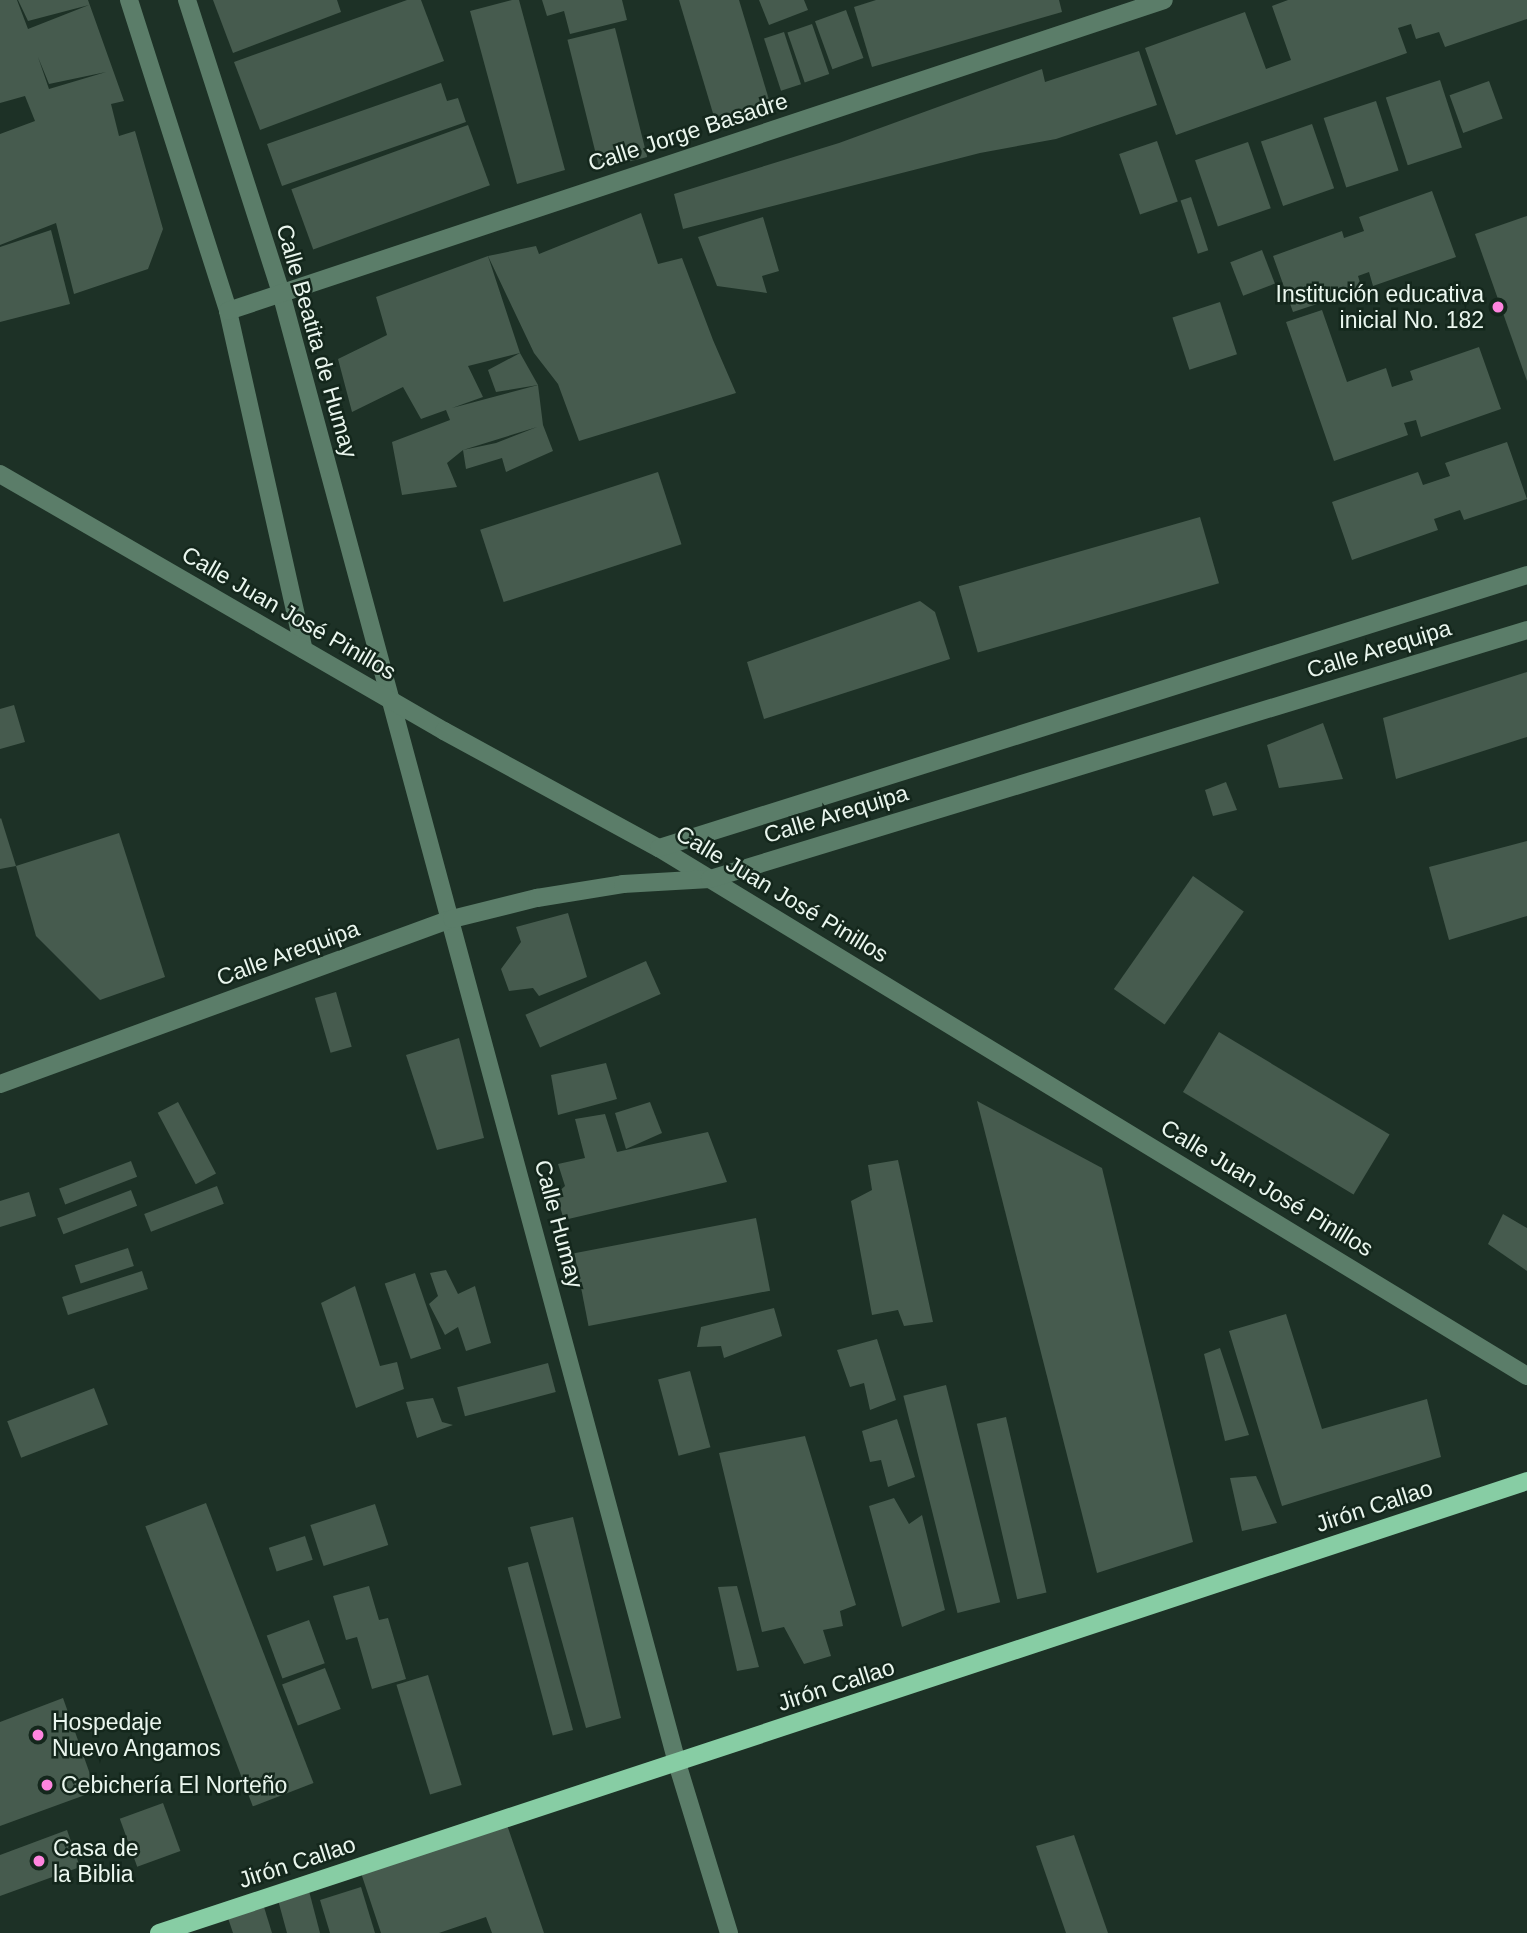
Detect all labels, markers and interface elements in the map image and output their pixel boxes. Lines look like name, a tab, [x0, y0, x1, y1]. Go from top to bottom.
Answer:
street label: Calle Jorge Basadre	[585, 87, 791, 177]
street label: Calle Beatita de Humay	[270, 221, 364, 461]
place label: Institución educativa inicial No. 182	[1276, 280, 1484, 334]
marker: Institución educativa inicial No. 182	[1490, 299, 1506, 315]
street label: Calle Juan José Pinillos	[177, 540, 401, 686]
street label: Calle Arequipa	[1303, 614, 1455, 684]
street label: Calle Arequipa	[760, 779, 912, 849]
street label: Calle Juan José Pinillos	[671, 820, 893, 968]
street label: Calle Arequipa	[212, 914, 364, 992]
street label: Calle Juan José Pinillos	[1156, 1114, 1378, 1262]
street label: Calle Humay	[529, 1157, 589, 1291]
street label: Jirón Callao	[1312, 1474, 1436, 1538]
street label: Jirón Callao	[774, 1653, 898, 1717]
place label: Hospedaje Nuevo Angamos	[52, 1708, 222, 1762]
marker: Hospedaje Nuevo Angamos	[30, 1727, 46, 1743]
place label: Cebichería El Norteño	[61, 1771, 287, 1799]
marker: Cebichería El Norteño	[39, 1777, 55, 1793]
street label: Jirón Callao	[235, 1830, 359, 1894]
place label: Casa de la Biblia	[53, 1834, 139, 1888]
marker: Casa de la Biblia	[31, 1853, 47, 1869]

